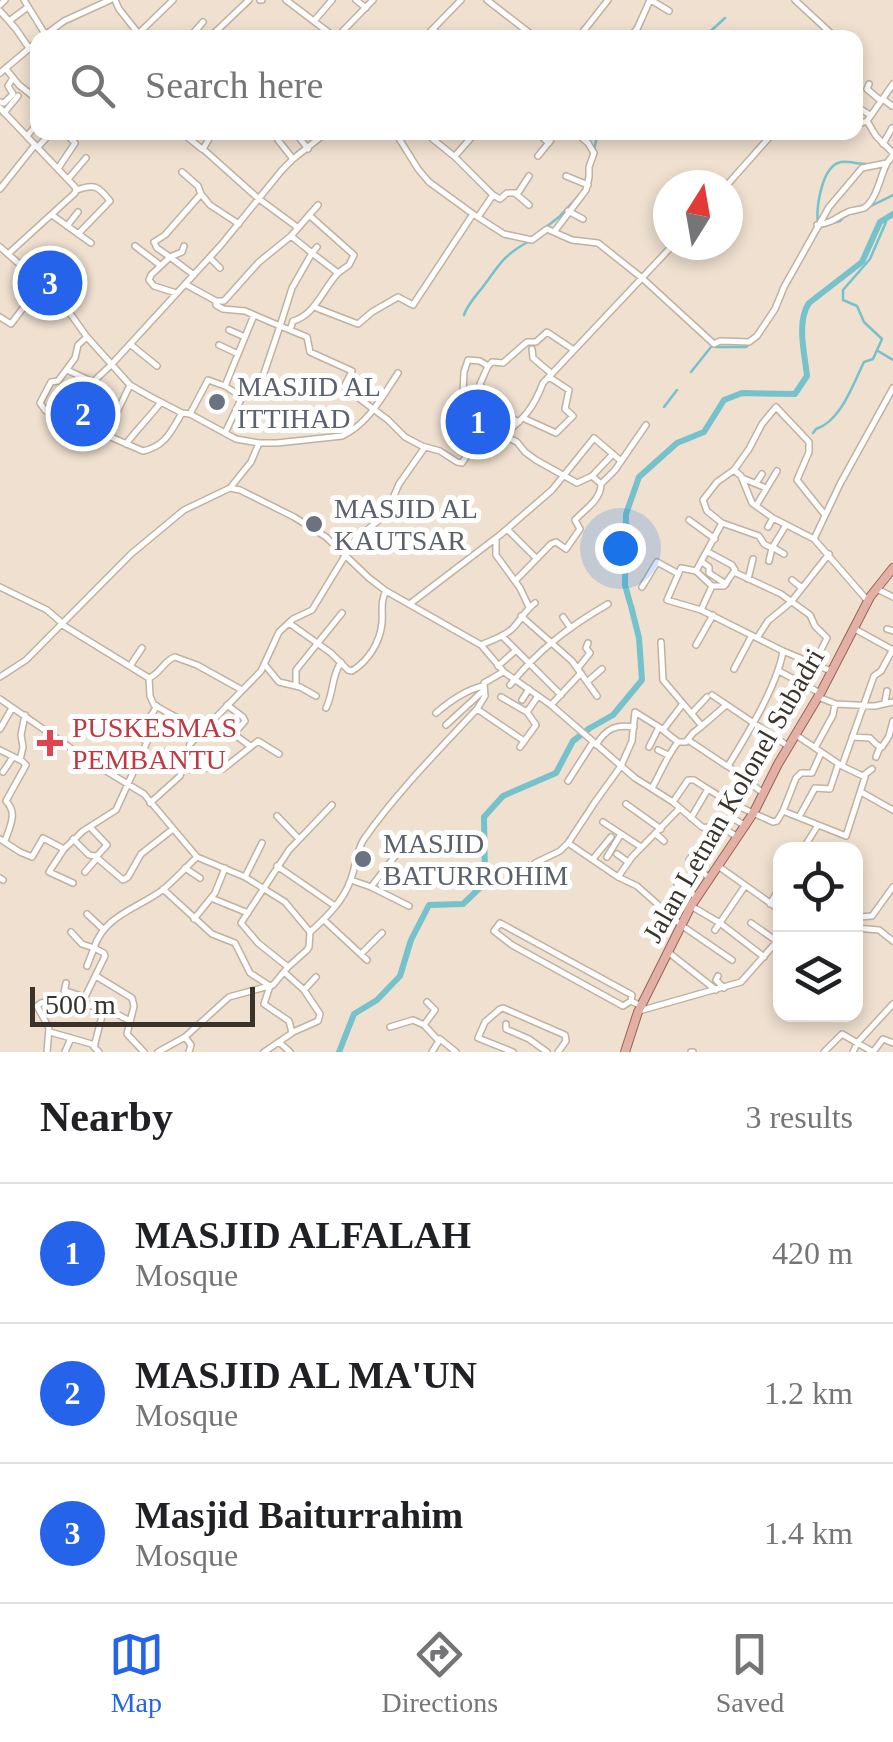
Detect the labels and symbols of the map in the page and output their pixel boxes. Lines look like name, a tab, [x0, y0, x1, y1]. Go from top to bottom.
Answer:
north arrow	[653, 170, 743, 260]
pin: 3	[18, 246, 82, 320]
place label: MASJID AL ITTIHAD	[237, 371, 381, 434]
pin: 2	[51, 376, 116, 452]
pin: 1	[446, 384, 510, 460]
marker: MASJID AL ITTIHAD	[206, 391, 228, 413]
place label: MASJID AL KAUTSAR	[334, 493, 478, 556]
marker: MASJID AL KAUTSAR	[303, 513, 325, 535]
your location	[595, 523, 646, 574]
street label: Jalan Letnan Kolonel Subadri	[637, 643, 830, 947]
place label: PUSKESMAS PEMBANTU	[72, 712, 237, 775]
marker: PUSKESMAS PEMBANTU	[37, 730, 63, 756]
place label: MASJID BATURROHIM	[383, 828, 568, 891]
marker: MASJID BATURROHIM	[352, 848, 374, 870]
scale bar	[30, 982, 255, 1026]

